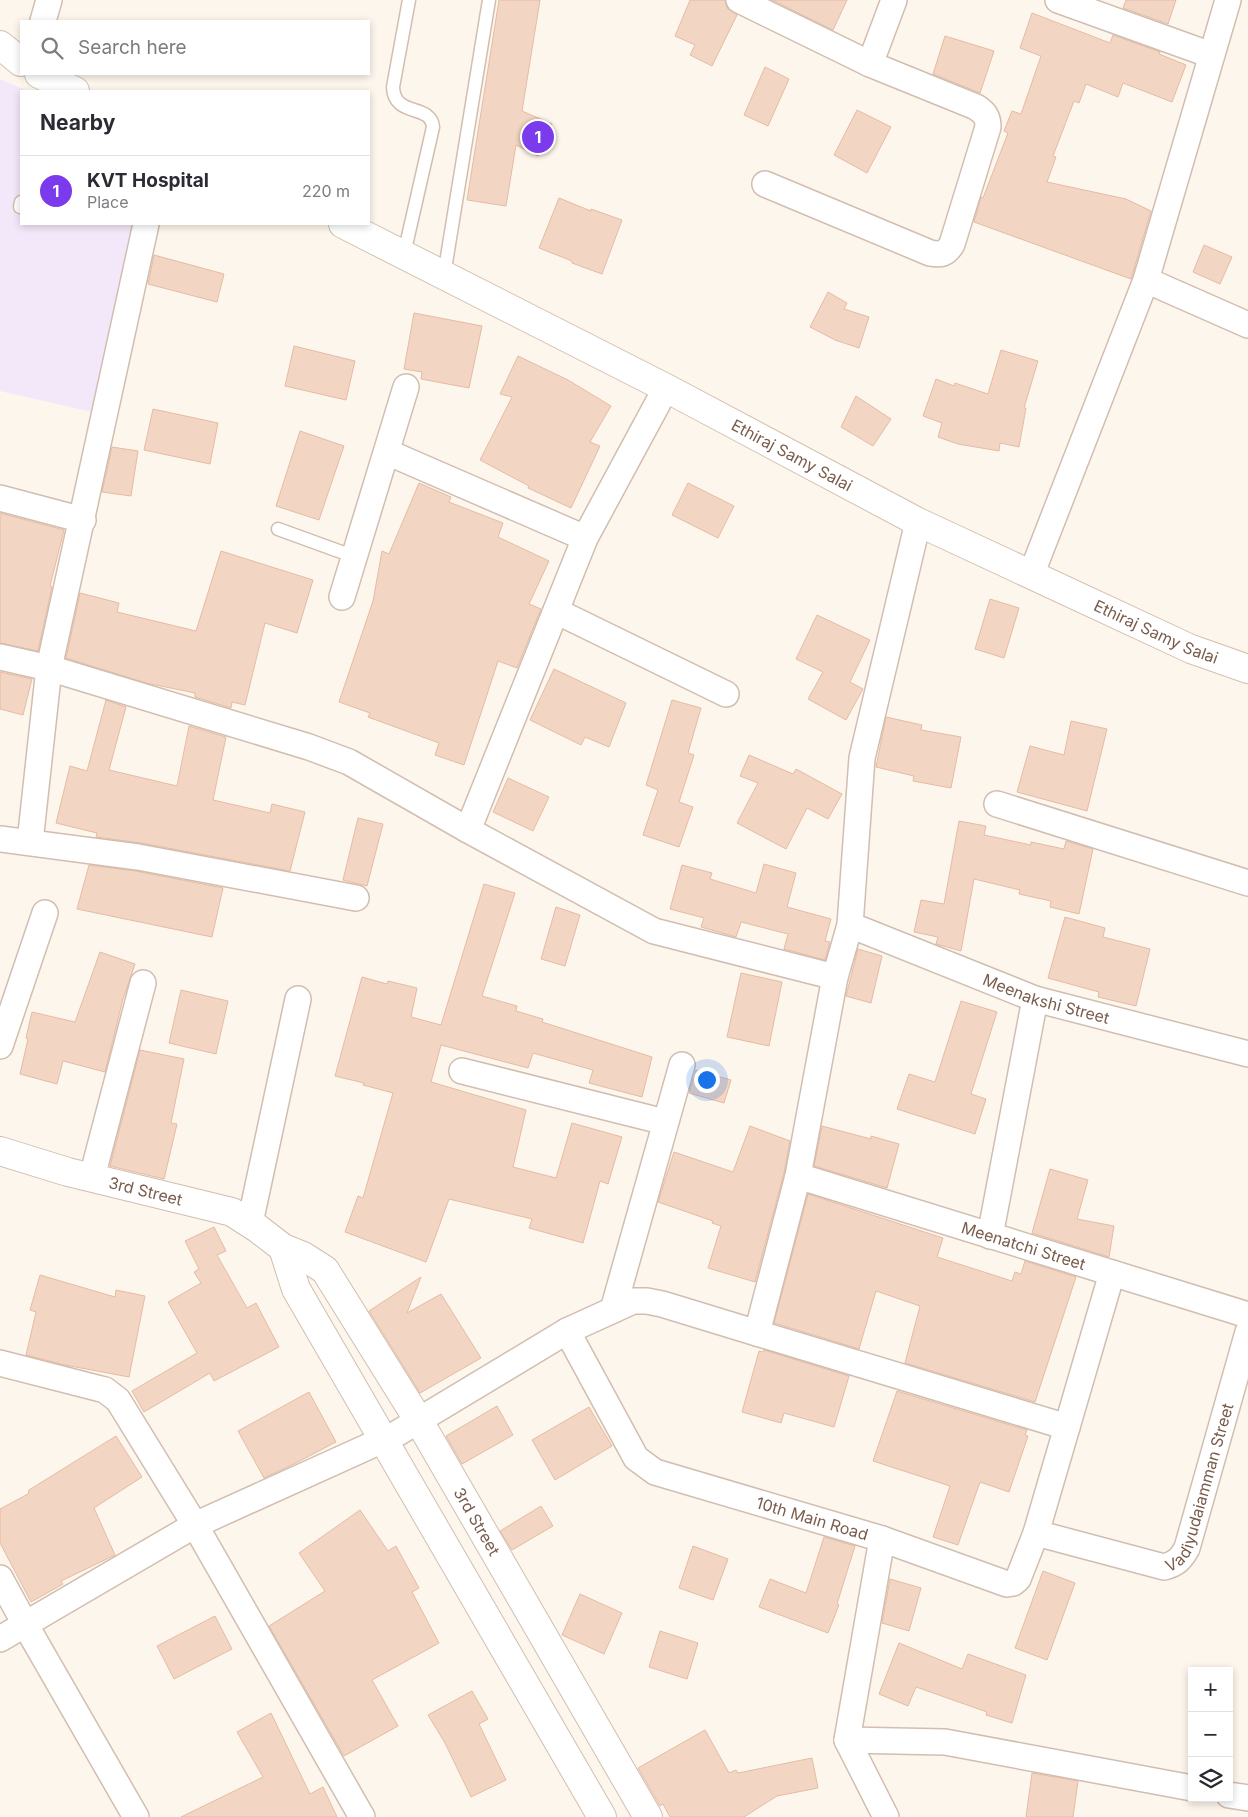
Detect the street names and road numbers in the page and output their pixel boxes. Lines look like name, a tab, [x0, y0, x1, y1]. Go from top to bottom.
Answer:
street label: Ethiraj Samy Salai	[728, 415, 856, 495]
street label: Ethiraj Samy Salai	[1091, 595, 1221, 668]
street label: Meenakshi Street	[980, 969, 1112, 1028]
street label: 3rd Street	[107, 1172, 184, 1210]
street label: Meenatchi Street	[959, 1217, 1088, 1274]
street label: Vadiyudaiamman Street	[1162, 1401, 1237, 1576]
street label: 3rd Street	[450, 1484, 505, 1559]
street label: 10th Main Road	[754, 1492, 871, 1544]

